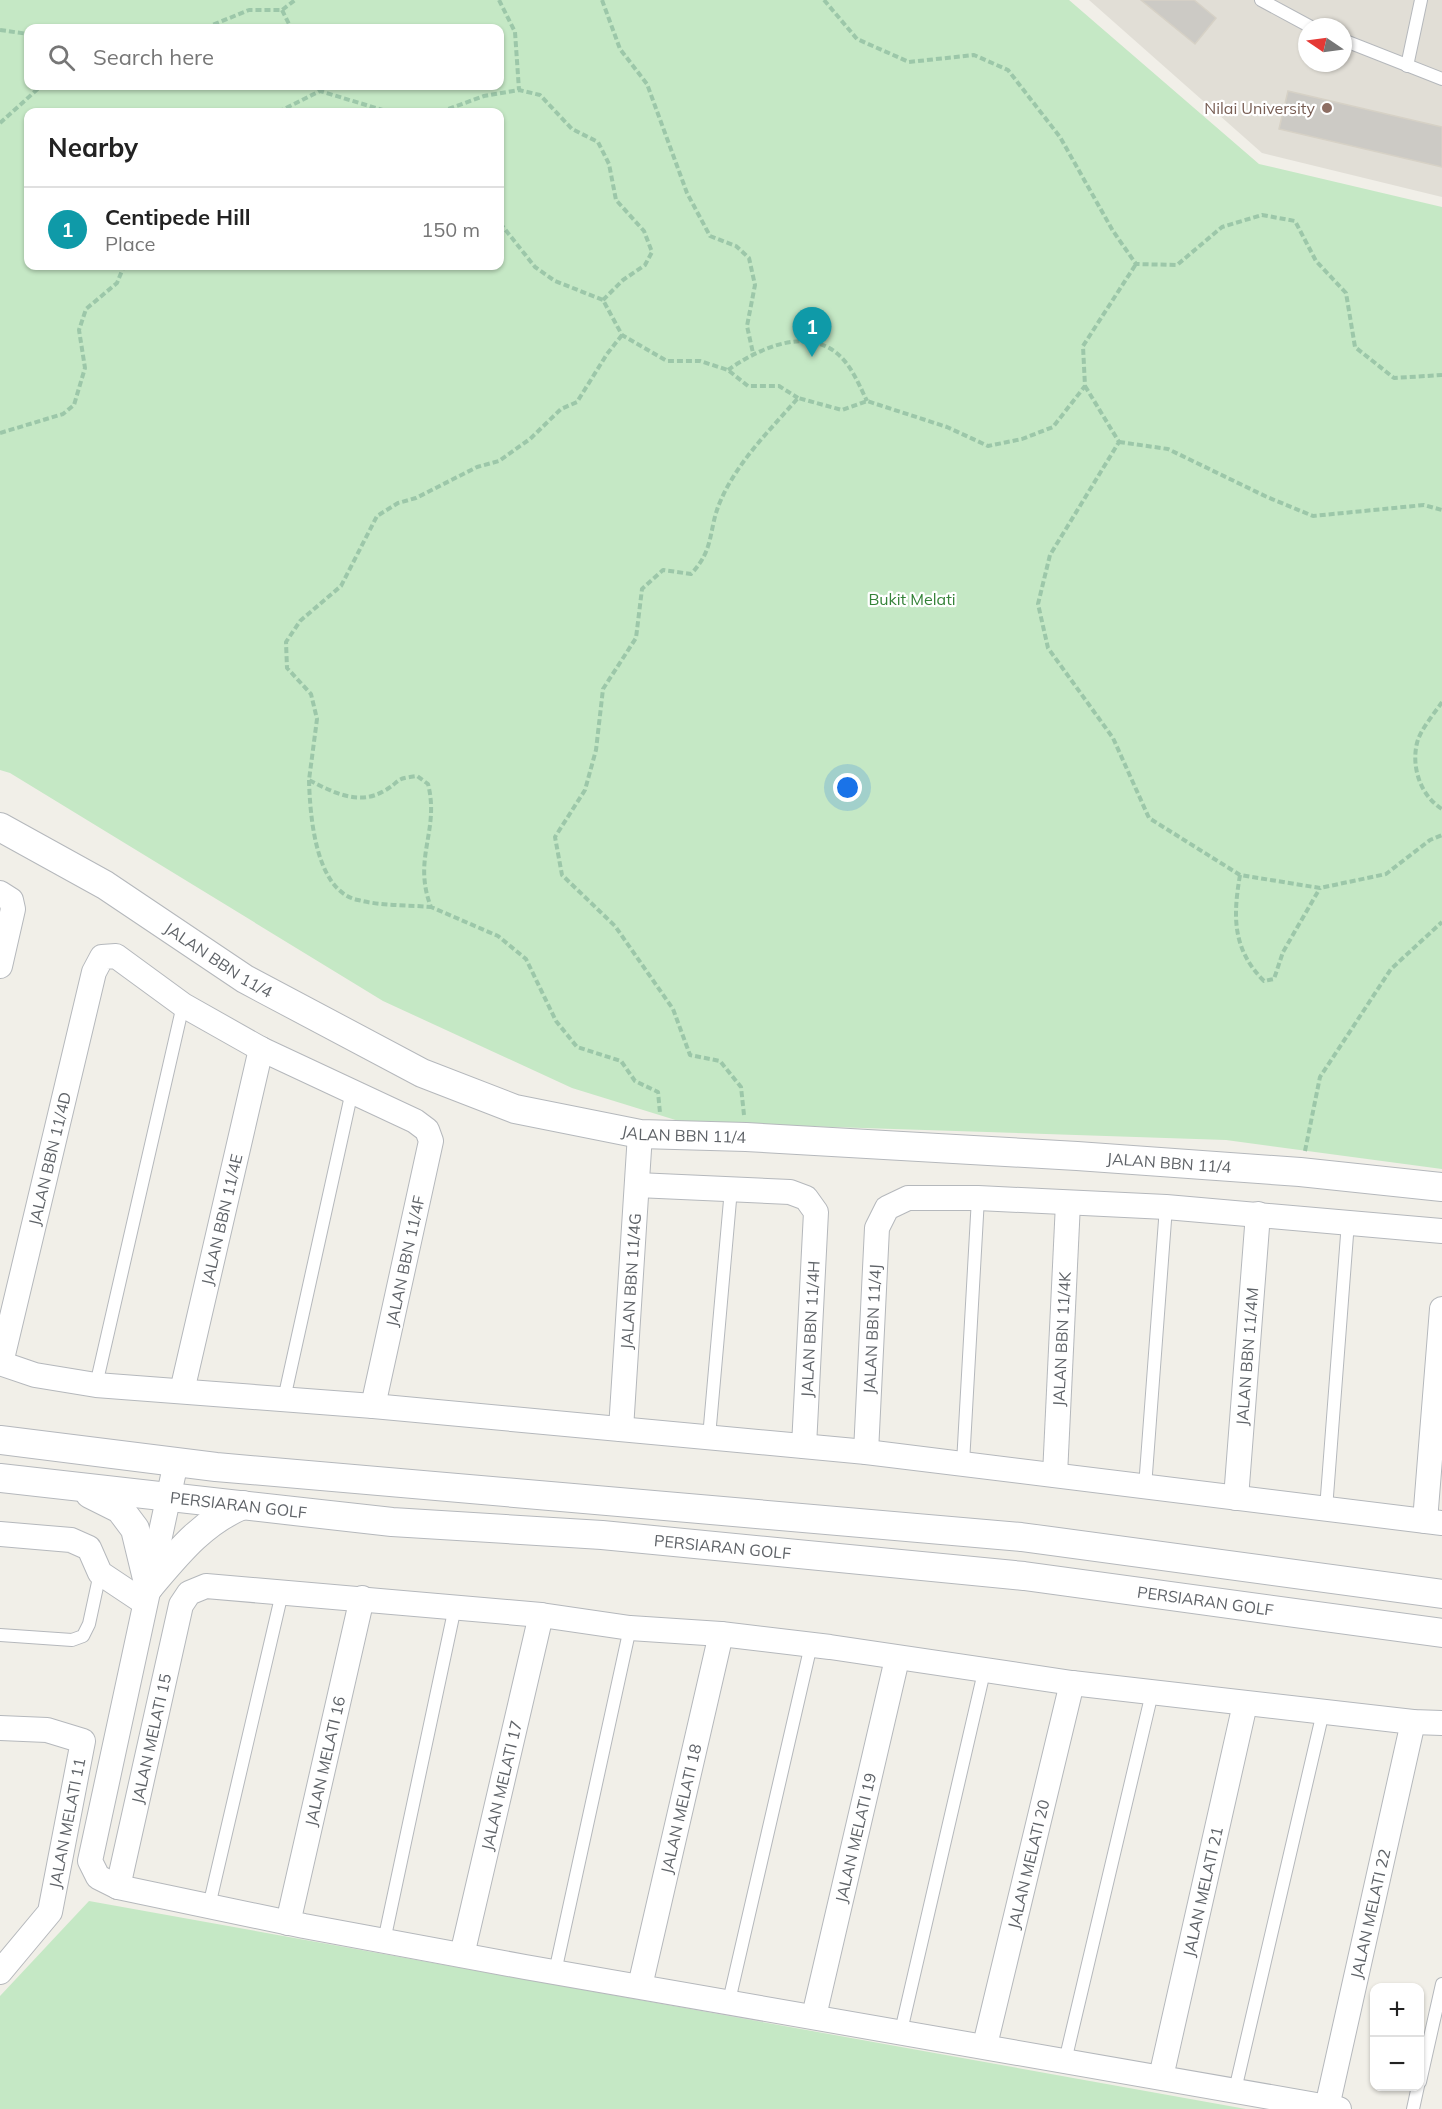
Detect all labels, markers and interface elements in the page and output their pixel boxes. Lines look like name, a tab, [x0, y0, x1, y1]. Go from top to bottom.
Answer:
north arrow	[1298, 18, 1352, 72]
search box	[24, 24, 504, 90]
icon: search	[45, 41, 78, 74]
text: Search here	[93, 43, 214, 71]
place label: Nilai University	[1204, 98, 1315, 118]
marker: Nilai University	[1320, 101, 1334, 115]
text: Nearby	[48, 131, 138, 164]
text: Centipede Hill	[105, 203, 250, 231]
text: 1	[62, 217, 74, 242]
text: 150 m	[421, 217, 480, 242]
text: Place	[105, 231, 155, 256]
pin: 1	[792, 308, 832, 357]
park label: Bukit Melati	[868, 589, 956, 609]
your location	[833, 773, 862, 802]
street label: JALAN BBN 11/4	[161, 918, 276, 1002]
street label: JALAN BBN 11/4D	[24, 1090, 75, 1227]
street label: JALAN BBN 11/4	[620, 1121, 747, 1147]
street label: JALAN BBN 11/4	[1106, 1148, 1232, 1177]
street label: JALAN BBN 11/4E	[197, 1152, 246, 1287]
street label: JALAN BBN 11/4F	[381, 1194, 429, 1328]
street label: JALAN BBN 11/4G	[616, 1213, 645, 1350]
street label: JALAN BBN 11/4H	[796, 1260, 824, 1398]
street label: JALAN BBN 11/4J	[859, 1264, 885, 1395]
street label: JALAN BBN 11/4K	[1048, 1270, 1075, 1407]
street label: JALAN BBN 11/4M	[1232, 1287, 1262, 1426]
street label: PERSIARAN GOLF	[169, 1487, 308, 1522]
street label: PERSIARAN GOLF	[653, 1530, 792, 1563]
street label: PERSIARAN GOLF	[1136, 1582, 1275, 1620]
street label: JALAN MELATI 15	[127, 1672, 175, 1806]
street label: JALAN MELATI 16	[300, 1694, 349, 1828]
street label: JALAN MELATI 17	[477, 1719, 526, 1852]
street label: JALAN MELATI 18	[656, 1742, 705, 1876]
street label: JALAN MELATI 11	[45, 1756, 89, 1890]
street label: JALAN MELATI 19	[831, 1771, 880, 1905]
street label: JALAN MELATI 20	[1003, 1797, 1054, 1931]
street label: JALAN MELATI 21	[1178, 1825, 1227, 1959]
street label: JALAN MELATI 22	[1346, 1847, 1394, 1981]
map controls	[1370, 1983, 1424, 2091]
button: +	[1370, 1983, 1424, 2037]
button: −	[1370, 2037, 1424, 2091]

